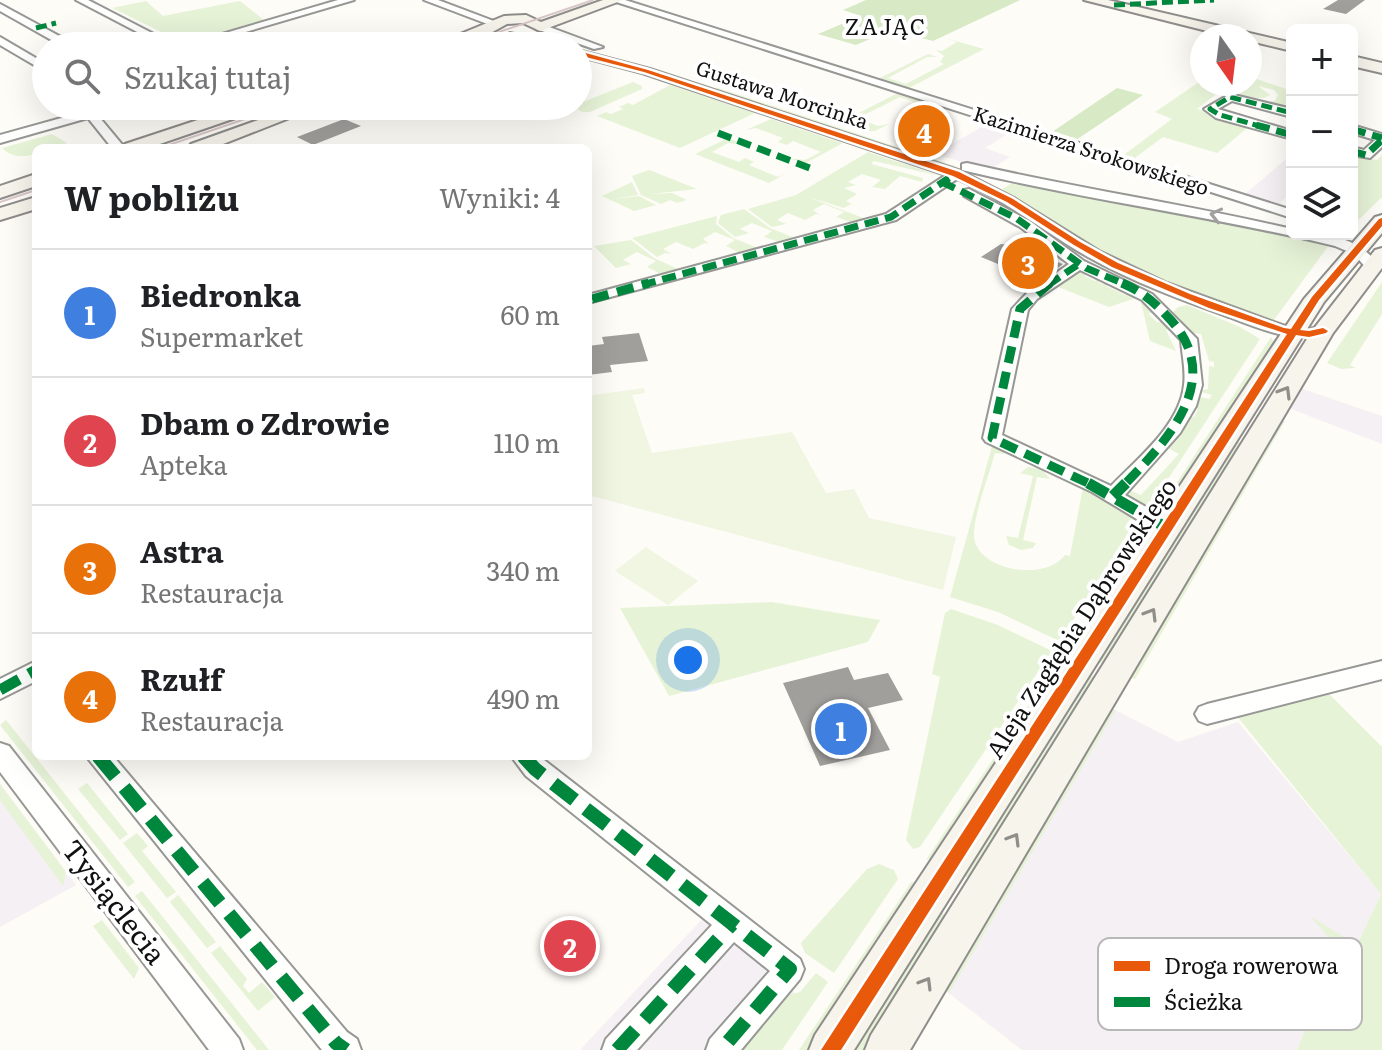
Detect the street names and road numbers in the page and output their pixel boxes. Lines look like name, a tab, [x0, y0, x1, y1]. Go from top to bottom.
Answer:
street label: Gustawa Morcinka	[693, 51, 873, 135]
street label: Kazimierza Srokowskiego	[970, 97, 1213, 201]
street label: Aleja Zagłębia Dąbrowskiego	[976, 471, 1184, 765]
street label: Tysiąclecia	[53, 829, 178, 972]

